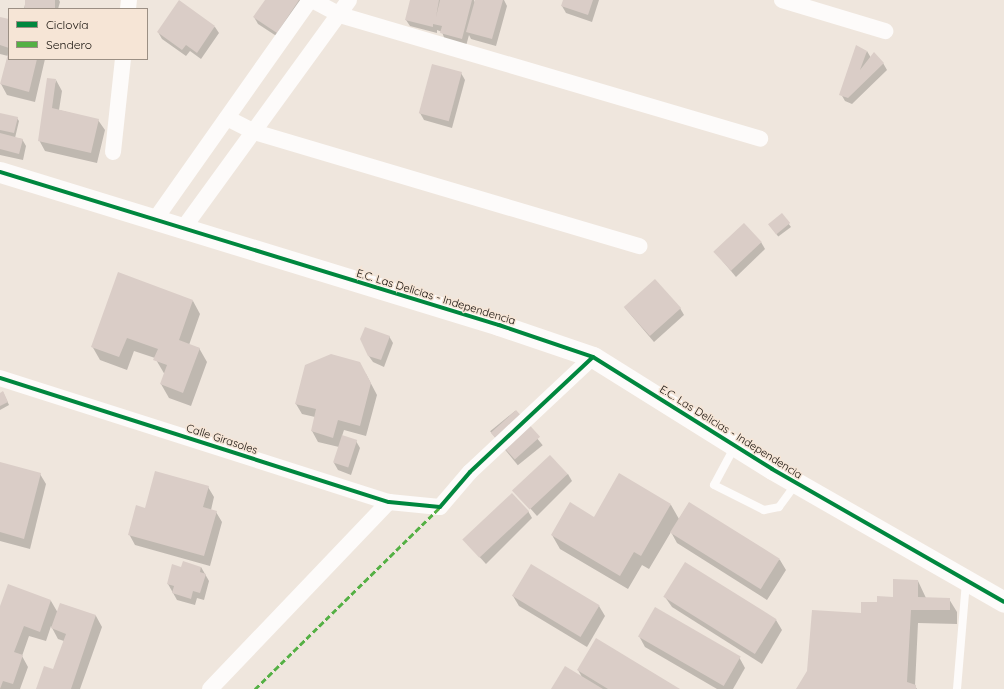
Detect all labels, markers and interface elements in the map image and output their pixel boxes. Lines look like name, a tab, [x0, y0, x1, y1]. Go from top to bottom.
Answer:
legend	[8, 8, 148, 60]
text: Ciclovía	[46, 17, 89, 32]
text: Sendero	[46, 37, 92, 52]
street label: E.C. Las Delicias - Independencia	[355, 266, 517, 328]
street label: E.C. Las Delicias - Independencia	[657, 383, 805, 481]
street label: Calle Girasoles	[185, 421, 259, 457]

